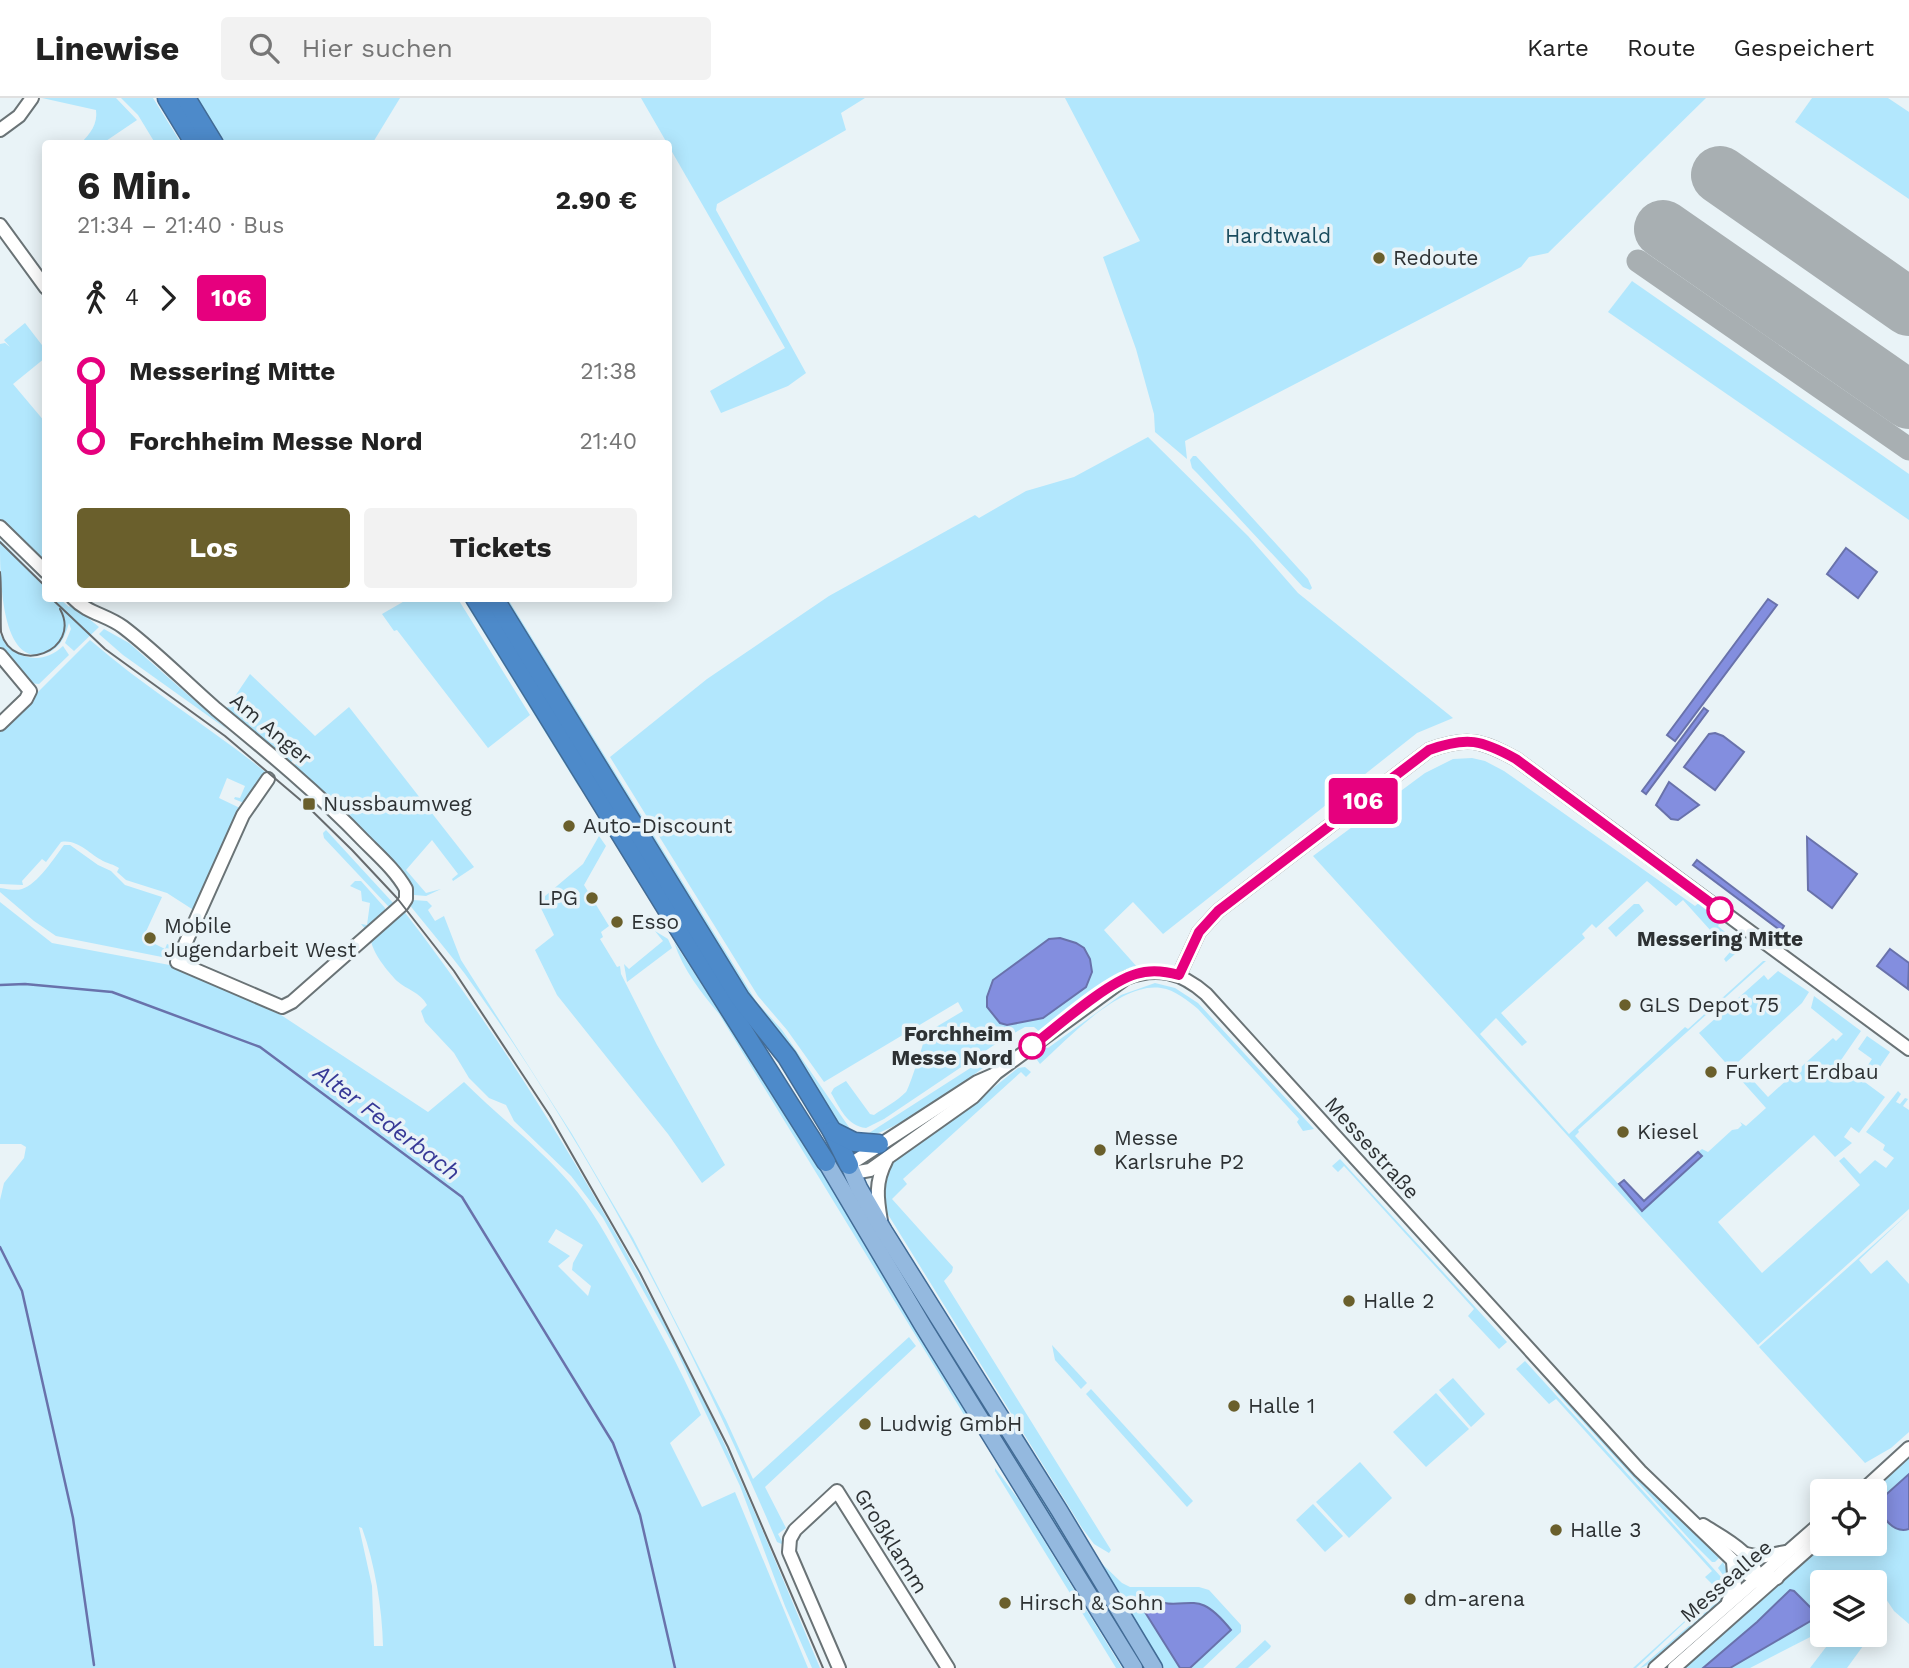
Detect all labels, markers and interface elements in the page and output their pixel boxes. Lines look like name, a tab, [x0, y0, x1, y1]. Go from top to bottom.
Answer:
search box	[221, 17, 711, 80]
text: Linewise	[35, 29, 179, 68]
icon: search	[245, 29, 283, 67]
text: Hier suchen	[301, 33, 453, 63]
text: Karte	[1527, 34, 1589, 62]
text: Route	[1627, 34, 1696, 62]
text: Gespeichert	[1734, 34, 1874, 62]
text: 6 Min.	[77, 164, 192, 208]
text: 2.90 €	[556, 185, 637, 215]
text: 21:34 – 21:40 · Bus	[77, 212, 284, 239]
park label: Hardtwald	[1225, 223, 1331, 248]
place label: Redoute	[1393, 245, 1478, 270]
marker: Redoute	[1371, 250, 1387, 266]
icon: walk	[77, 279, 115, 317]
icon: forward	[149, 279, 187, 317]
text: 4	[125, 284, 139, 311]
text: 106	[211, 284, 252, 312]
text: Messering Mitte	[129, 356, 335, 386]
text: 21:38	[580, 358, 637, 385]
text: Forchheim Messe Nord	[129, 426, 423, 456]
text: 21:40	[579, 428, 637, 455]
button: Los	[77, 508, 350, 588]
button: Tickets	[364, 508, 637, 588]
street label: Am Anger	[225, 687, 318, 770]
line badge: 106	[1323, 778, 1403, 824]
text: 106	[1343, 787, 1383, 815]
place label: Nussbaumweg	[323, 791, 473, 816]
marker: Nussbaumweg	[301, 796, 317, 812]
place label: Auto-Discount	[583, 813, 733, 838]
marker: Auto-Discount	[561, 818, 577, 834]
place label: LPG	[537, 885, 578, 910]
marker: LPG	[584, 890, 600, 906]
marker: Messering Mitte	[1707, 897, 1733, 923]
place label: Esso	[631, 909, 679, 934]
place label: Mobile Jugendarbeit West	[164, 913, 357, 962]
marker: Esso	[609, 914, 625, 930]
place label: Messering Mitte	[1637, 926, 1803, 951]
marker: Mobile Jugendarbeit West	[142, 930, 158, 946]
place label: GLS Depot 75	[1639, 992, 1779, 1017]
marker: GLS Depot 75	[1617, 997, 1633, 1013]
place label: Forchheim Messe Nord	[891, 1021, 1013, 1070]
marker: Forchheim Messe Nord	[1019, 1033, 1045, 1059]
water label: Alter Federbach	[308, 1058, 465, 1186]
place label: Furkert Erdbau	[1725, 1059, 1879, 1084]
marker: Furkert Erdbau	[1703, 1064, 1719, 1080]
street label: Messestraße	[1320, 1091, 1425, 1204]
place label: Kiesel	[1637, 1119, 1699, 1144]
marker: Kiesel	[1615, 1124, 1631, 1140]
place label: Messe Karlsruhe P2	[1114, 1125, 1244, 1174]
marker: Messe Karlsruhe P2	[1092, 1142, 1108, 1158]
place label: Halle 2	[1363, 1288, 1435, 1313]
marker: Halle 2	[1341, 1293, 1357, 1309]
place label: Halle 1	[1248, 1393, 1315, 1418]
marker: Halle 1	[1226, 1398, 1242, 1414]
place label: Ludwig GmbH	[879, 1411, 1023, 1436]
marker: Ludwig GmbH	[857, 1416, 873, 1432]
map controls	[1810, 1479, 1887, 1647]
button: locate	[1810, 1479, 1887, 1556]
street label: Großklamm	[849, 1484, 934, 1598]
place label: Halle 3	[1570, 1517, 1642, 1542]
marker: Halle 3	[1548, 1522, 1564, 1538]
street label: Messeallee	[1675, 1534, 1777, 1627]
button: layers	[1810, 1570, 1887, 1647]
place label: dm-arena	[1424, 1586, 1525, 1611]
place label: Hirsch & Sohn	[1019, 1590, 1163, 1615]
marker: dm-arena	[1402, 1591, 1418, 1607]
marker: Hirsch & Sohn	[997, 1595, 1013, 1611]

